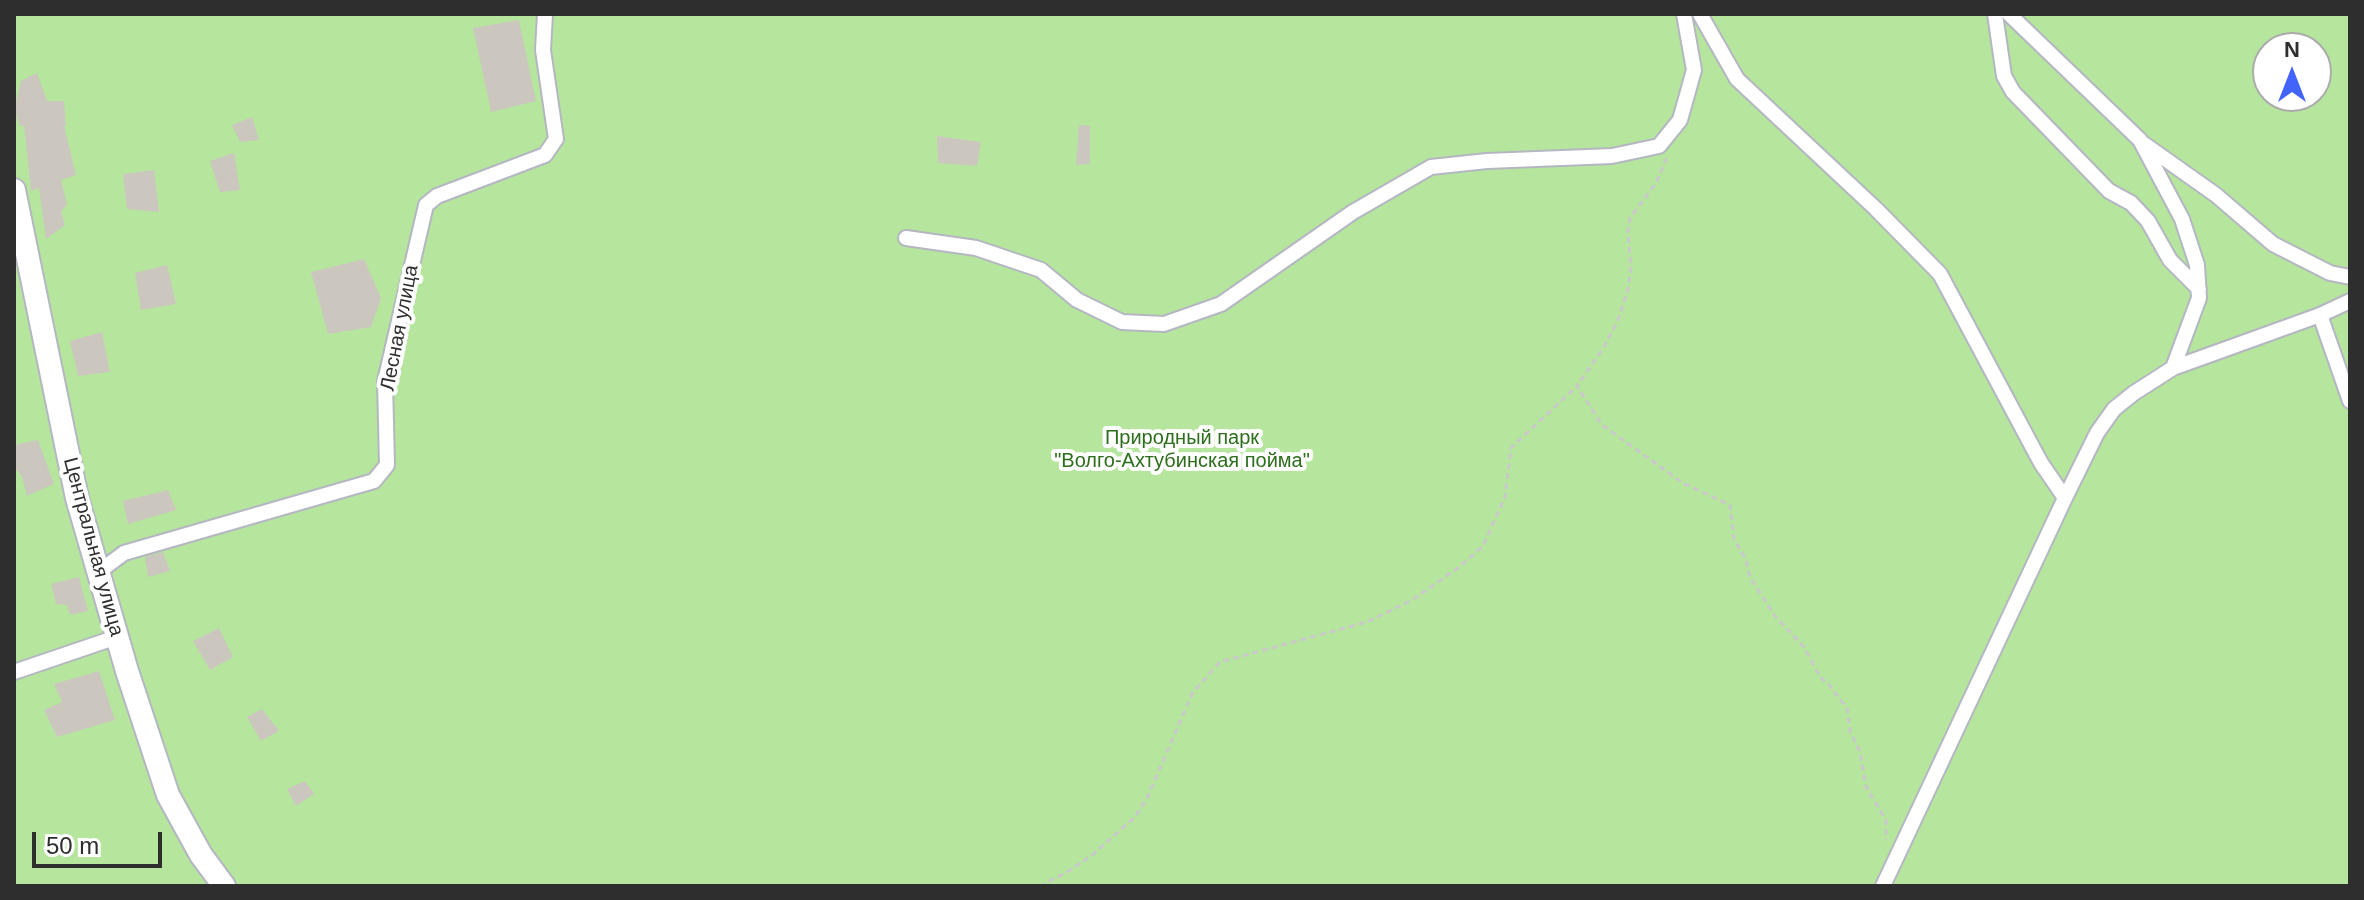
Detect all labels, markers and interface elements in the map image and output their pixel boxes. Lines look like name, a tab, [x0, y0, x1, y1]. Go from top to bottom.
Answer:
north arrow	[2252, 32, 2332, 112]
text: N	[2284, 37, 2300, 62]
street label: Лесная улица	[376, 263, 424, 393]
park label: Природный парк "Волго-Ахтубинская пойма"	[1054, 426, 1310, 473]
street label: Центральная улица	[58, 455, 128, 639]
scale bar	[36, 816, 166, 866]
text: 50 m	[46, 832, 99, 859]

